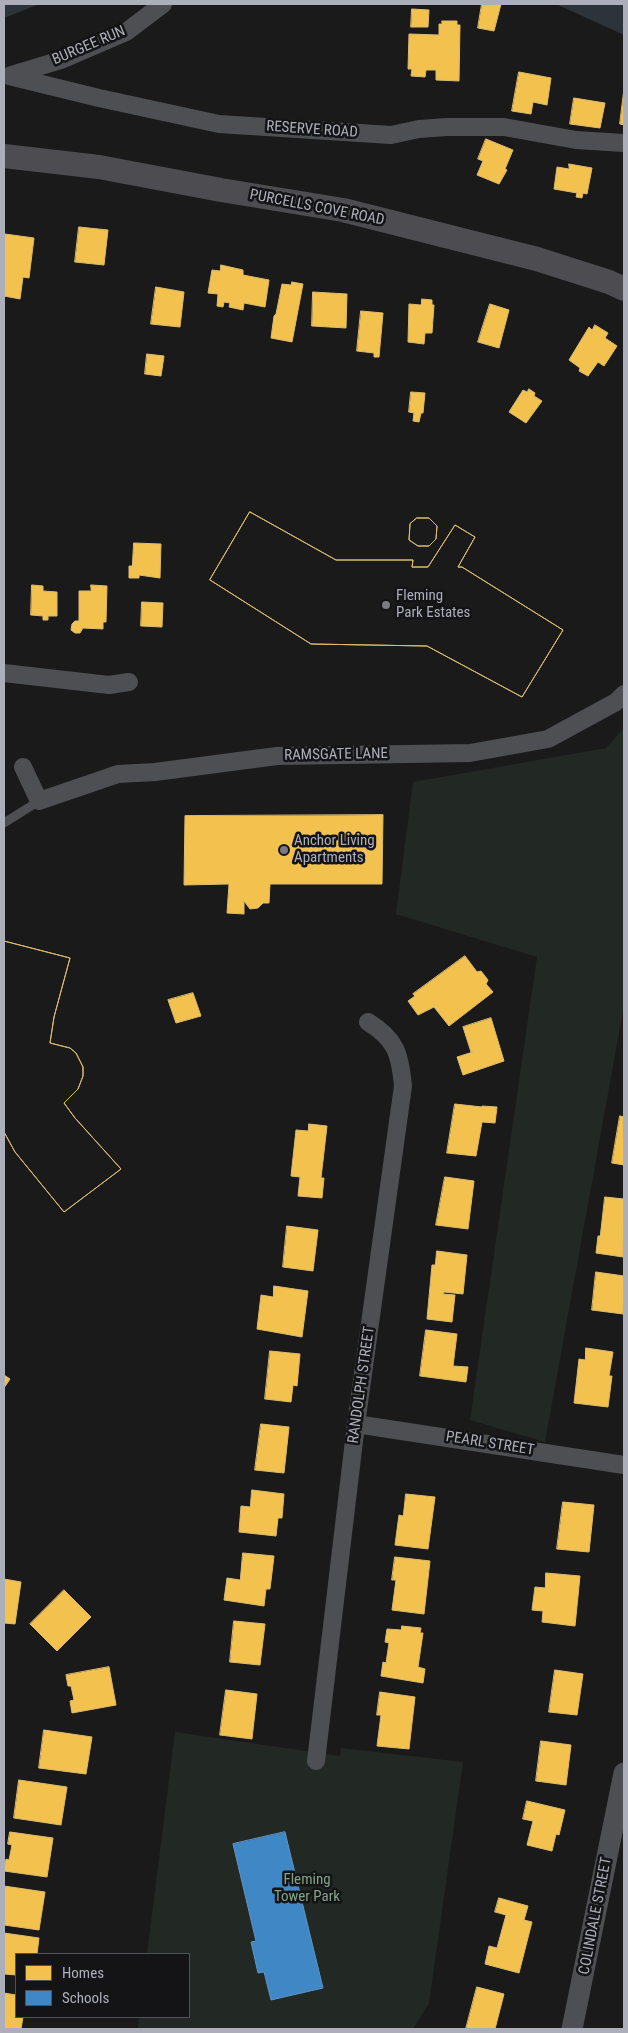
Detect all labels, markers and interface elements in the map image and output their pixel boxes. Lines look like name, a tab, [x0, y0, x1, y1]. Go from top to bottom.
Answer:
street label: BURGEE RUN	[50, 23, 128, 69]
street label: RESERVE ROAD	[266, 118, 358, 142]
street label: PURCELLS COVE ROAD	[248, 186, 386, 230]
place label: Fleming Park Estates	[396, 587, 470, 622]
marker: Fleming Park Estates	[380, 599, 392, 611]
street label: RAMSGATE LANE	[284, 745, 388, 765]
place label: Anchor Living Apartments	[294, 832, 375, 867]
marker: Anchor Living Apartments	[278, 844, 290, 856]
street label: RANDOLPH STREET	[345, 1325, 379, 1445]
street label: PEARL STREET	[444, 1428, 536, 1460]
street label: COLINDALE STREET	[576, 1856, 616, 1976]
park label: Fleming Tower Park	[274, 1871, 340, 1906]
legend	[15, 1953, 190, 2018]
text: Homes	[62, 1964, 104, 1982]
text: Schools	[62, 1989, 109, 2007]

